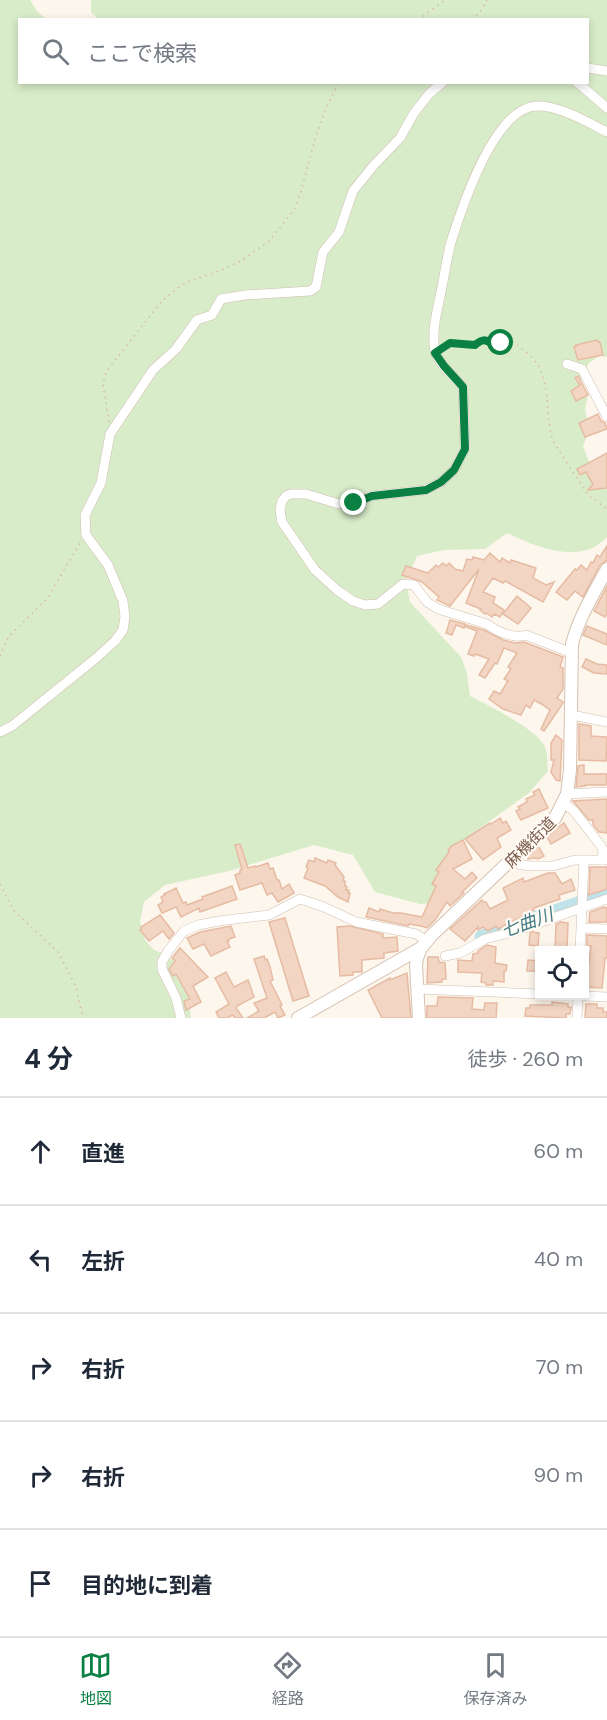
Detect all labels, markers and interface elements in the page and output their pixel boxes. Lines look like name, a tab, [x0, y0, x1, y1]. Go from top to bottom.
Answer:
search box	[18, 18, 589, 84]
icon: search	[39, 35, 72, 68]
text: ここで検索	[87, 39, 197, 68]
route start	[487, 329, 513, 355]
route end	[340, 489, 366, 515]
street label: 麻機街道	[500, 812, 560, 872]
water label: 七曲川	[498, 902, 558, 944]
map controls	[535, 946, 589, 1000]
button: locate	[535, 946, 589, 1000]
text: 4 分	[24, 1042, 73, 1076]
text: 徒歩 · 260 m	[468, 1046, 583, 1072]
icon: ahead	[24, 1135, 57, 1168]
text: 60 m	[534, 1138, 583, 1164]
text: 直進	[81, 1139, 125, 1168]
icon: left	[24, 1243, 57, 1276]
text: 40 m	[534, 1246, 583, 1272]
text: 左折	[81, 1247, 125, 1276]
icon: right	[24, 1351, 57, 1384]
text: 70 m	[536, 1354, 583, 1380]
text: 右折	[81, 1355, 125, 1384]
icon: right	[24, 1459, 57, 1492]
text: 90 m	[534, 1462, 583, 1488]
text: 右折	[81, 1463, 125, 1492]
icon: arrive	[24, 1567, 57, 1600]
text: 目的地に到着	[81, 1571, 213, 1600]
tab: 地図	[79, 1649, 112, 1709]
tab: 経路	[271, 1649, 304, 1709]
tab: 保存済み	[463, 1649, 527, 1709]

